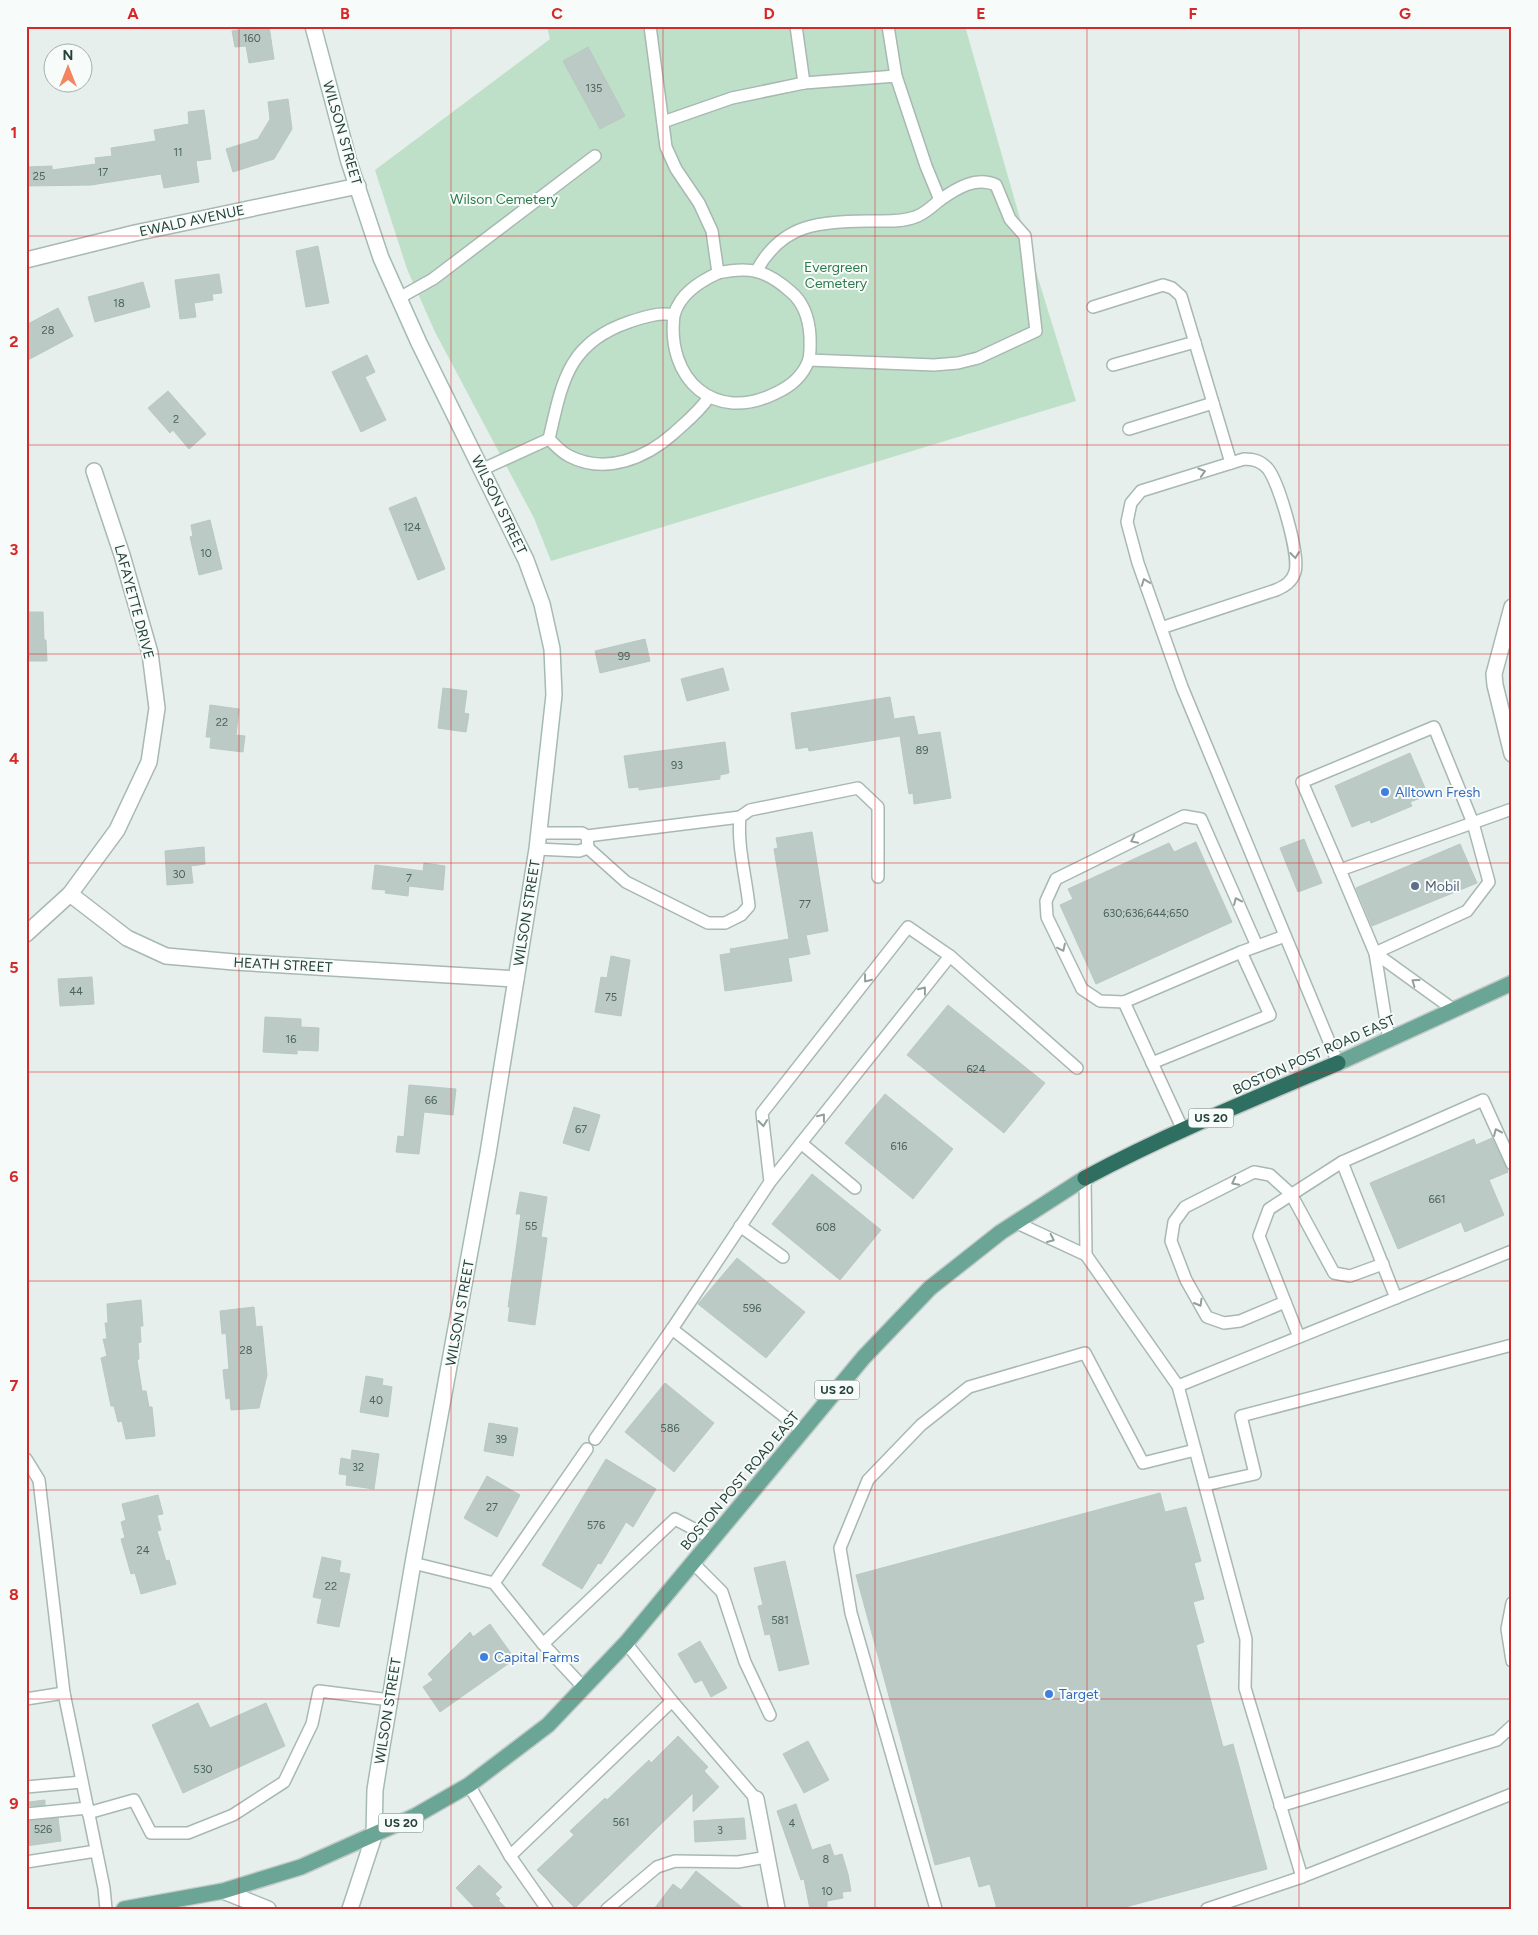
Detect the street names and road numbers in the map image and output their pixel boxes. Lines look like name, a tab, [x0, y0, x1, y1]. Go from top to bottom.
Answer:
street label: WILSON STREET	[319, 79, 365, 187]
street label: EWALD AVENUE	[138, 202, 246, 240]
street label: WILSON STREET	[468, 453, 530, 557]
street label: LAFAYETTE DRIVE	[111, 543, 157, 661]
street label: WILSON STREET	[510, 858, 544, 968]
street label: HEATH STREET	[233, 954, 333, 976]
street label: BOSTON POST ROAD EAST	[1230, 1011, 1398, 1099]
road number: US 20	[1188, 1108, 1234, 1128]
street label: WILSON STREET	[442, 1258, 478, 1367]
road number: US 20	[814, 1380, 860, 1400]
street label: BOSTON POST ROAD EAST	[677, 1408, 803, 1554]
street label: WILSON STREET	[371, 1656, 405, 1766]
road number: US 20	[378, 1814, 424, 1832]

